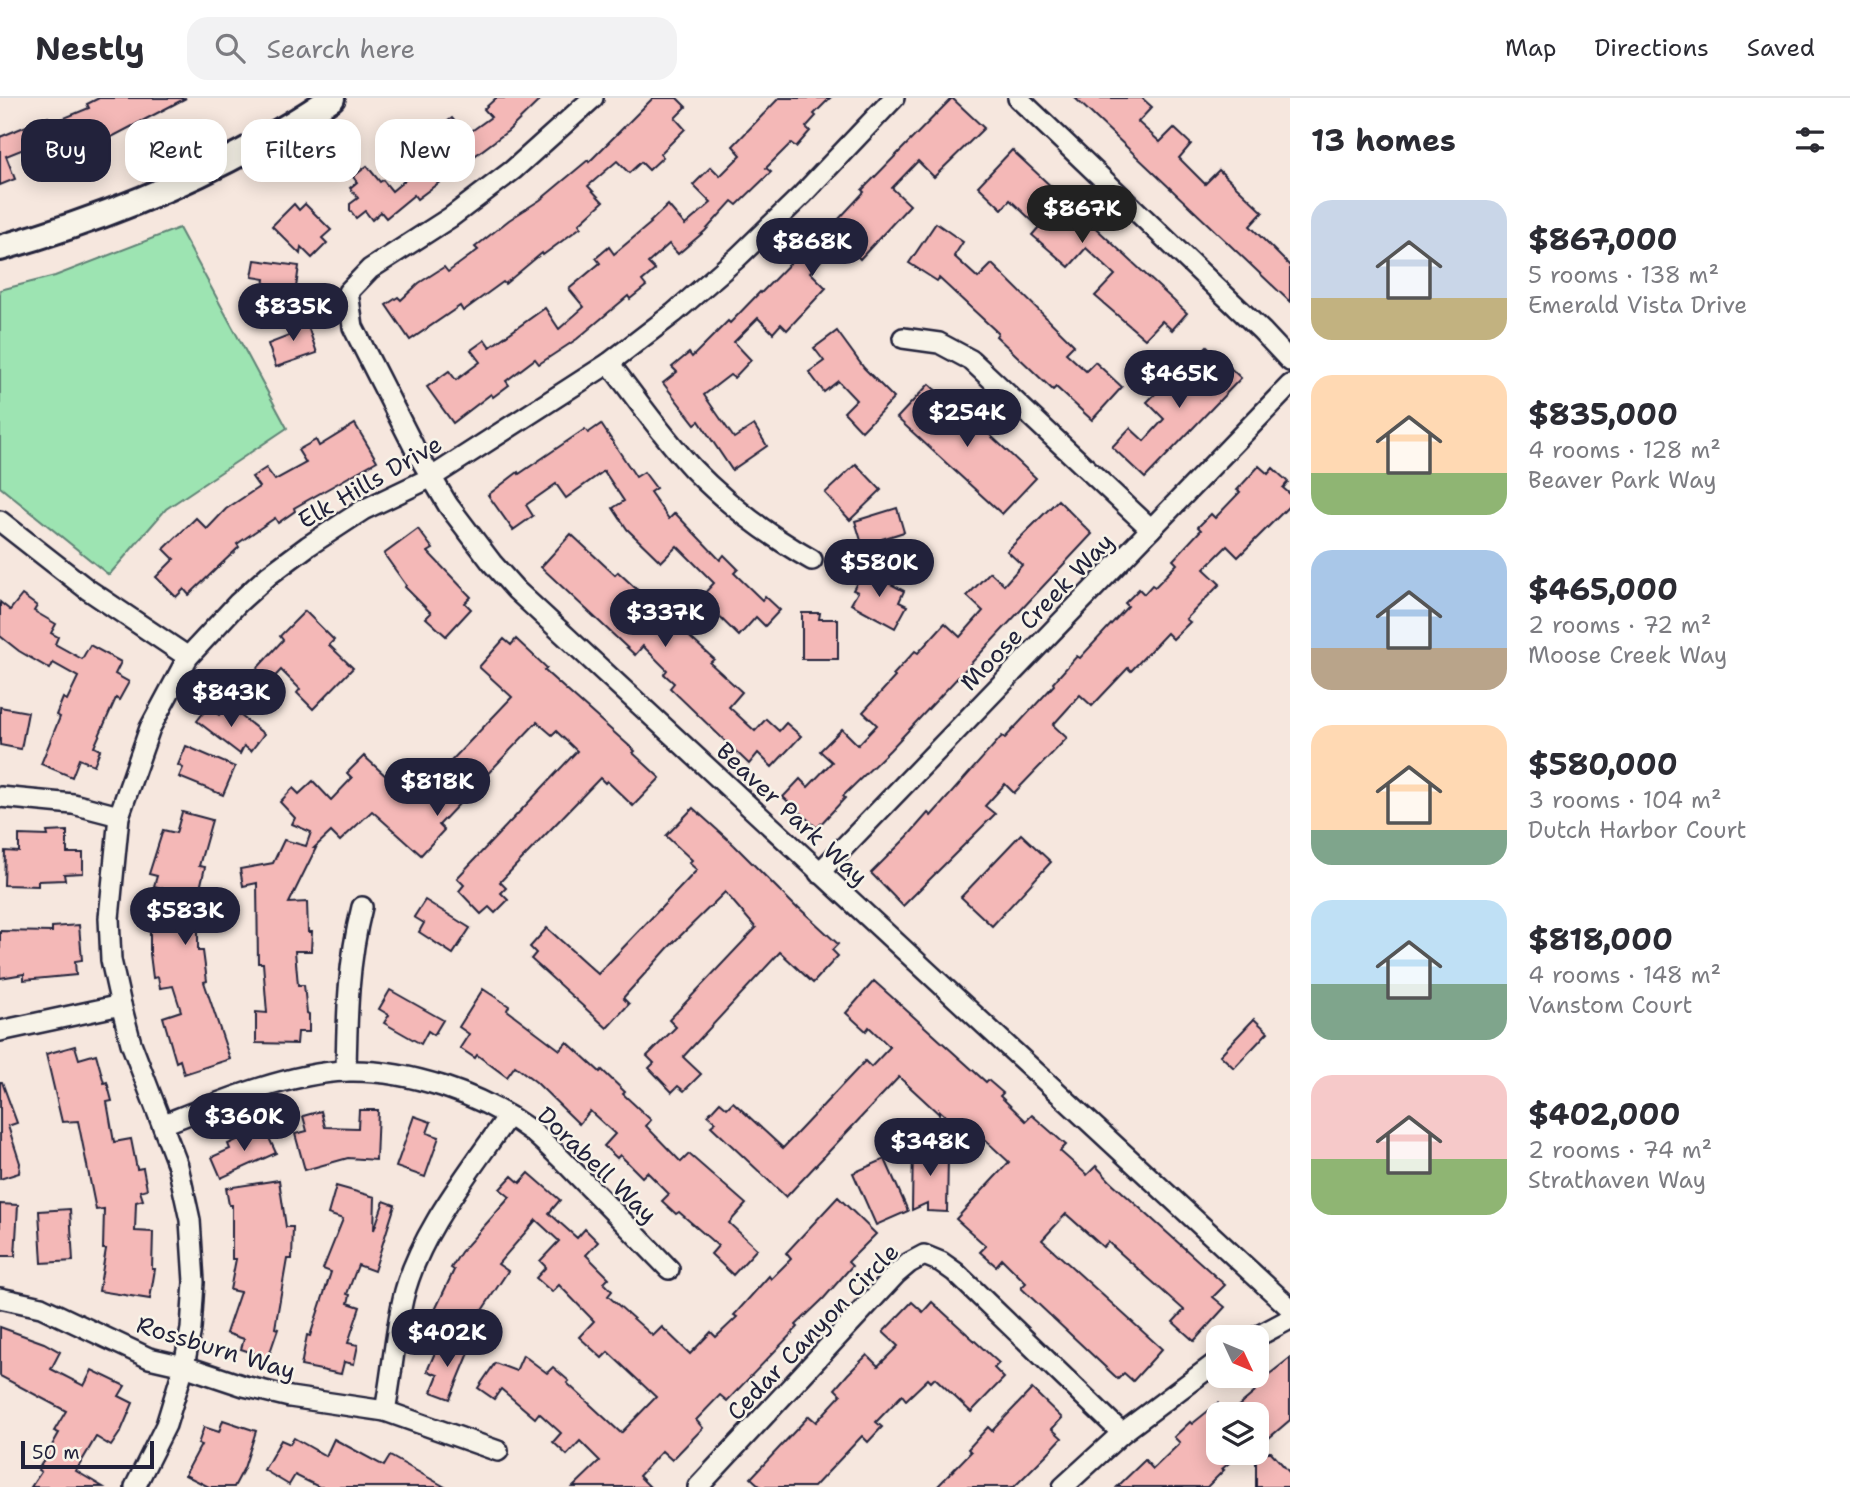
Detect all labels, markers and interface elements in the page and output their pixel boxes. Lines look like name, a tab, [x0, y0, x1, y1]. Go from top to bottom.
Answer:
search box	[187, 17, 677, 80]
text: Nestly	[35, 26, 145, 71]
icon: search	[211, 29, 249, 67]
text: Search here	[267, 31, 415, 66]
text: Map	[1505, 32, 1556, 64]
text: Directions	[1594, 32, 1709, 64]
text: Saved	[1747, 32, 1815, 64]
chip: Buy	[21, 119, 111, 182]
chip: Rent	[125, 119, 227, 182]
chip: Filters	[241, 119, 361, 182]
chip: New	[375, 119, 475, 182]
text: 13 homes	[1311, 120, 1456, 161]
icon: filters	[1791, 121, 1829, 159]
pin: $867K	[1033, 186, 1131, 245]
text: $867K	[1043, 193, 1121, 223]
pin: $868K	[763, 218, 861, 278]
text: $867,000	[1528, 219, 1678, 260]
text: $868K	[772, 226, 852, 256]
icon: home	[1367, 228, 1451, 312]
text: 5 rooms · 138 m²	[1528, 260, 1719, 290]
pin: $835K	[244, 284, 342, 343]
text: Emerald Vista Drive	[1528, 290, 1747, 320]
text: $835K	[254, 291, 332, 321]
pin: $465K	[1130, 350, 1228, 410]
text: $465K	[1140, 358, 1218, 388]
pin: $254K	[918, 390, 1016, 449]
text: $835,000	[1528, 394, 1678, 435]
text: $254K	[928, 397, 1006, 427]
icon: home	[1367, 403, 1451, 487]
street label: Elk Hills Drive	[292, 428, 448, 536]
text: 4 rooms · 128 m²	[1528, 435, 1721, 465]
text: Beaver Park Way	[1528, 465, 1716, 495]
street label: Moose Creek Way	[953, 526, 1121, 698]
pin: $580K	[830, 540, 928, 599]
text: $580K	[840, 547, 918, 577]
text: $465,000	[1528, 569, 1678, 610]
icon: home	[1367, 578, 1451, 662]
pin: $337K	[616, 589, 714, 649]
text: $337K	[626, 597, 704, 627]
text: 2 rooms · 72 m²	[1528, 610, 1711, 640]
text: Moose Creek Way	[1528, 640, 1727, 670]
pin: $843K	[182, 670, 280, 729]
text: $843K	[192, 677, 270, 707]
street label: Beaver Park Way	[709, 735, 875, 893]
text: $580,000	[1528, 744, 1678, 785]
icon: home	[1367, 753, 1451, 837]
pin: $818K	[388, 758, 486, 818]
text: $818K	[400, 766, 474, 796]
text: 3 rooms · 104 m²	[1528, 785, 1721, 815]
text: Dutch Harbor Court	[1528, 815, 1747, 845]
pin: $583K	[136, 888, 234, 947]
text: $583K	[146, 895, 224, 925]
text: $818,000	[1528, 919, 1673, 960]
icon: home	[1367, 928, 1451, 1012]
text: 4 rooms · 148 m²	[1528, 960, 1721, 990]
text: Vanstom Court	[1528, 990, 1692, 1020]
pin: $360K	[195, 1094, 293, 1153]
text: $402,000	[1528, 1094, 1680, 1135]
street label: Dorabell Way	[530, 1100, 664, 1230]
text: $360K	[204, 1101, 284, 1131]
icon: home	[1367, 1103, 1451, 1187]
pin: $348K	[881, 1118, 979, 1178]
text: $348K	[890, 1126, 970, 1156]
text: 2 rooms · 74 m²	[1528, 1135, 1712, 1165]
text: Strathaven Way	[1528, 1165, 1706, 1195]
street label: Cedar Canyon Circle	[720, 1236, 906, 1428]
street label: Rossburn Way	[133, 1309, 299, 1387]
pin: $402K	[398, 1310, 496, 1369]
text: $402K	[408, 1317, 486, 1347]
north arrow	[1206, 1325, 1269, 1388]
map controls	[1206, 1325, 1269, 1465]
button: layers	[1206, 1402, 1269, 1465]
scale bar	[21, 1438, 154, 1470]
text: 50 m	[32, 1440, 80, 1465]

